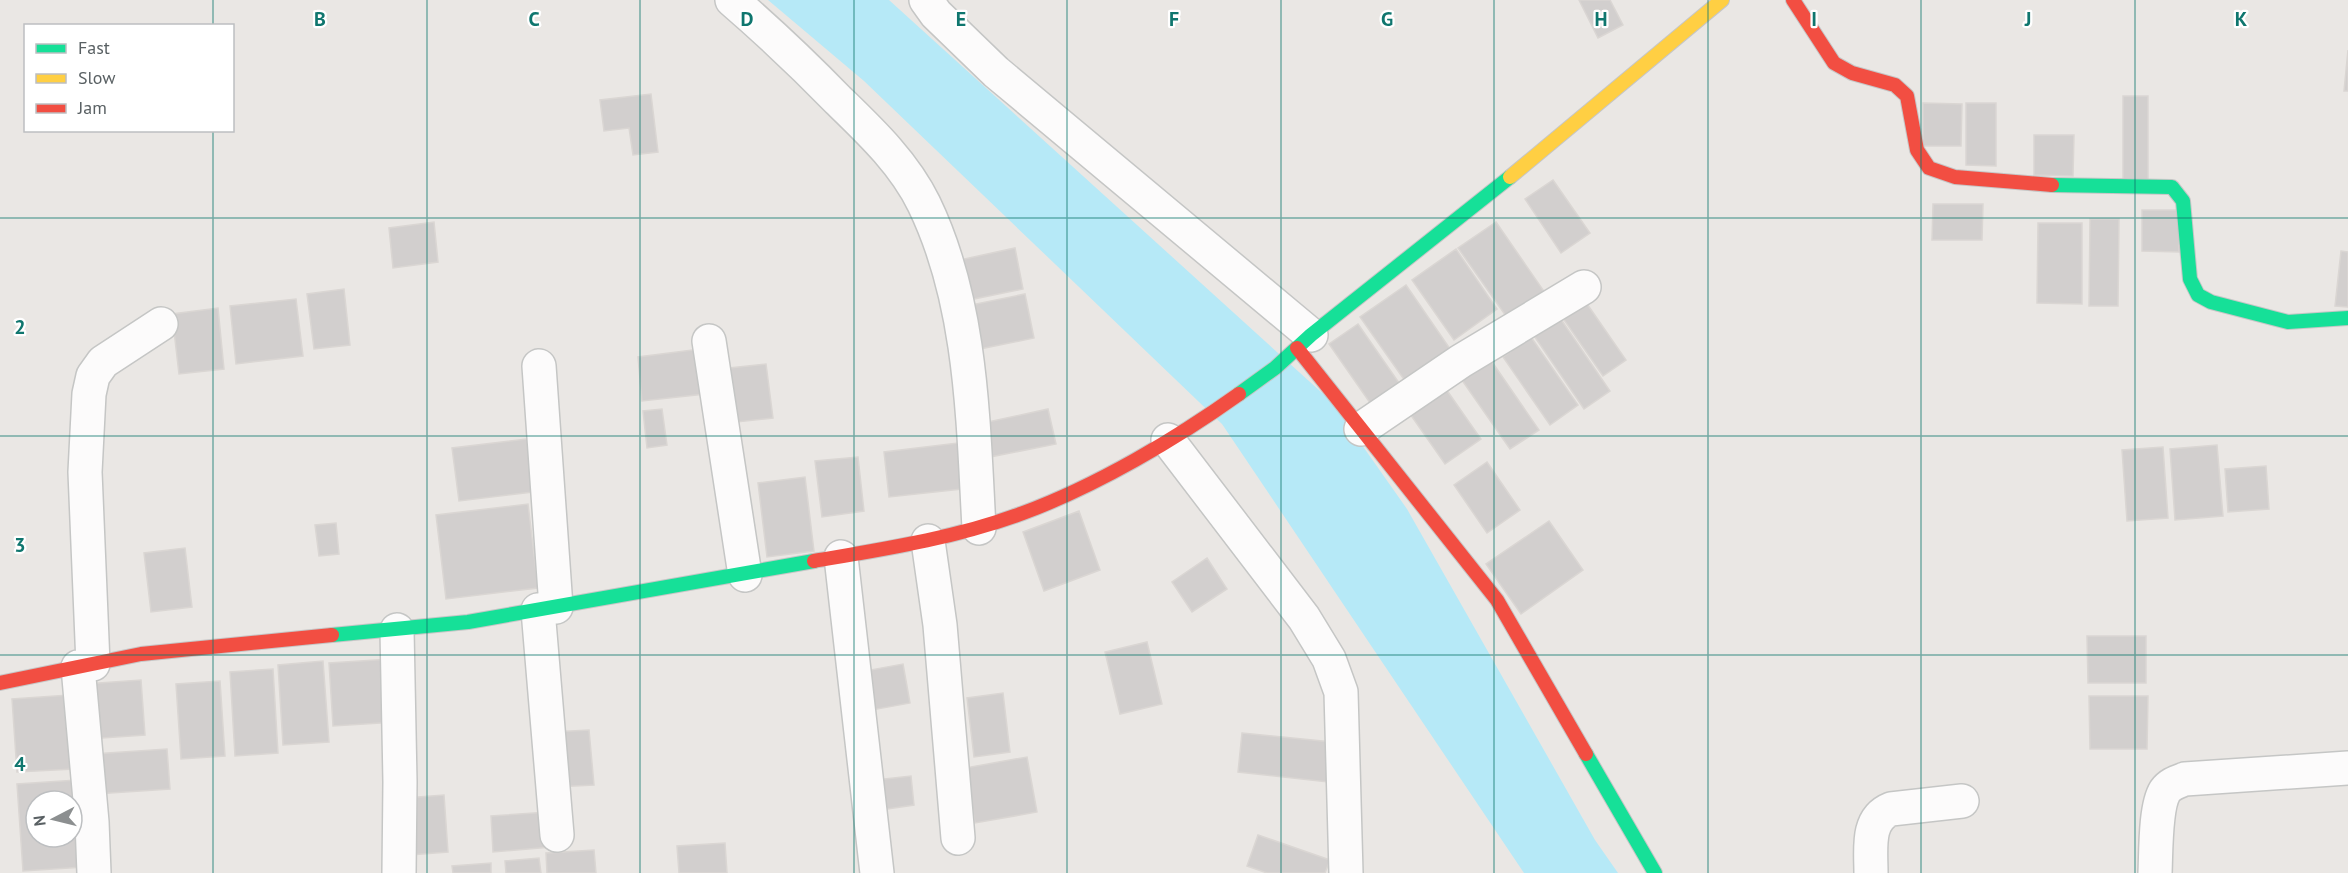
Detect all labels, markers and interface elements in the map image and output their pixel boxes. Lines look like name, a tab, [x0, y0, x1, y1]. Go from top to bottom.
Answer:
text: B	[314, 6, 326, 32]
text: C	[528, 6, 540, 32]
text: D	[741, 6, 754, 32]
text: E	[956, 6, 966, 32]
text: F	[1169, 6, 1179, 32]
text: G	[1381, 6, 1393, 32]
text: H	[1594, 6, 1608, 32]
text: I	[1811, 6, 1817, 32]
text: J	[2024, 6, 2031, 32]
text: K	[2235, 6, 2248, 32]
legend	[24, 24, 234, 132]
text: Fast	[78, 36, 110, 59]
text: Slow	[78, 66, 116, 89]
text: Jam	[77, 96, 107, 119]
text: 2	[14, 314, 26, 340]
text: 3	[14, 532, 26, 558]
text: 4	[14, 751, 26, 777]
north arrow	[24, 789, 84, 849]
text: N	[29, 814, 50, 827]

